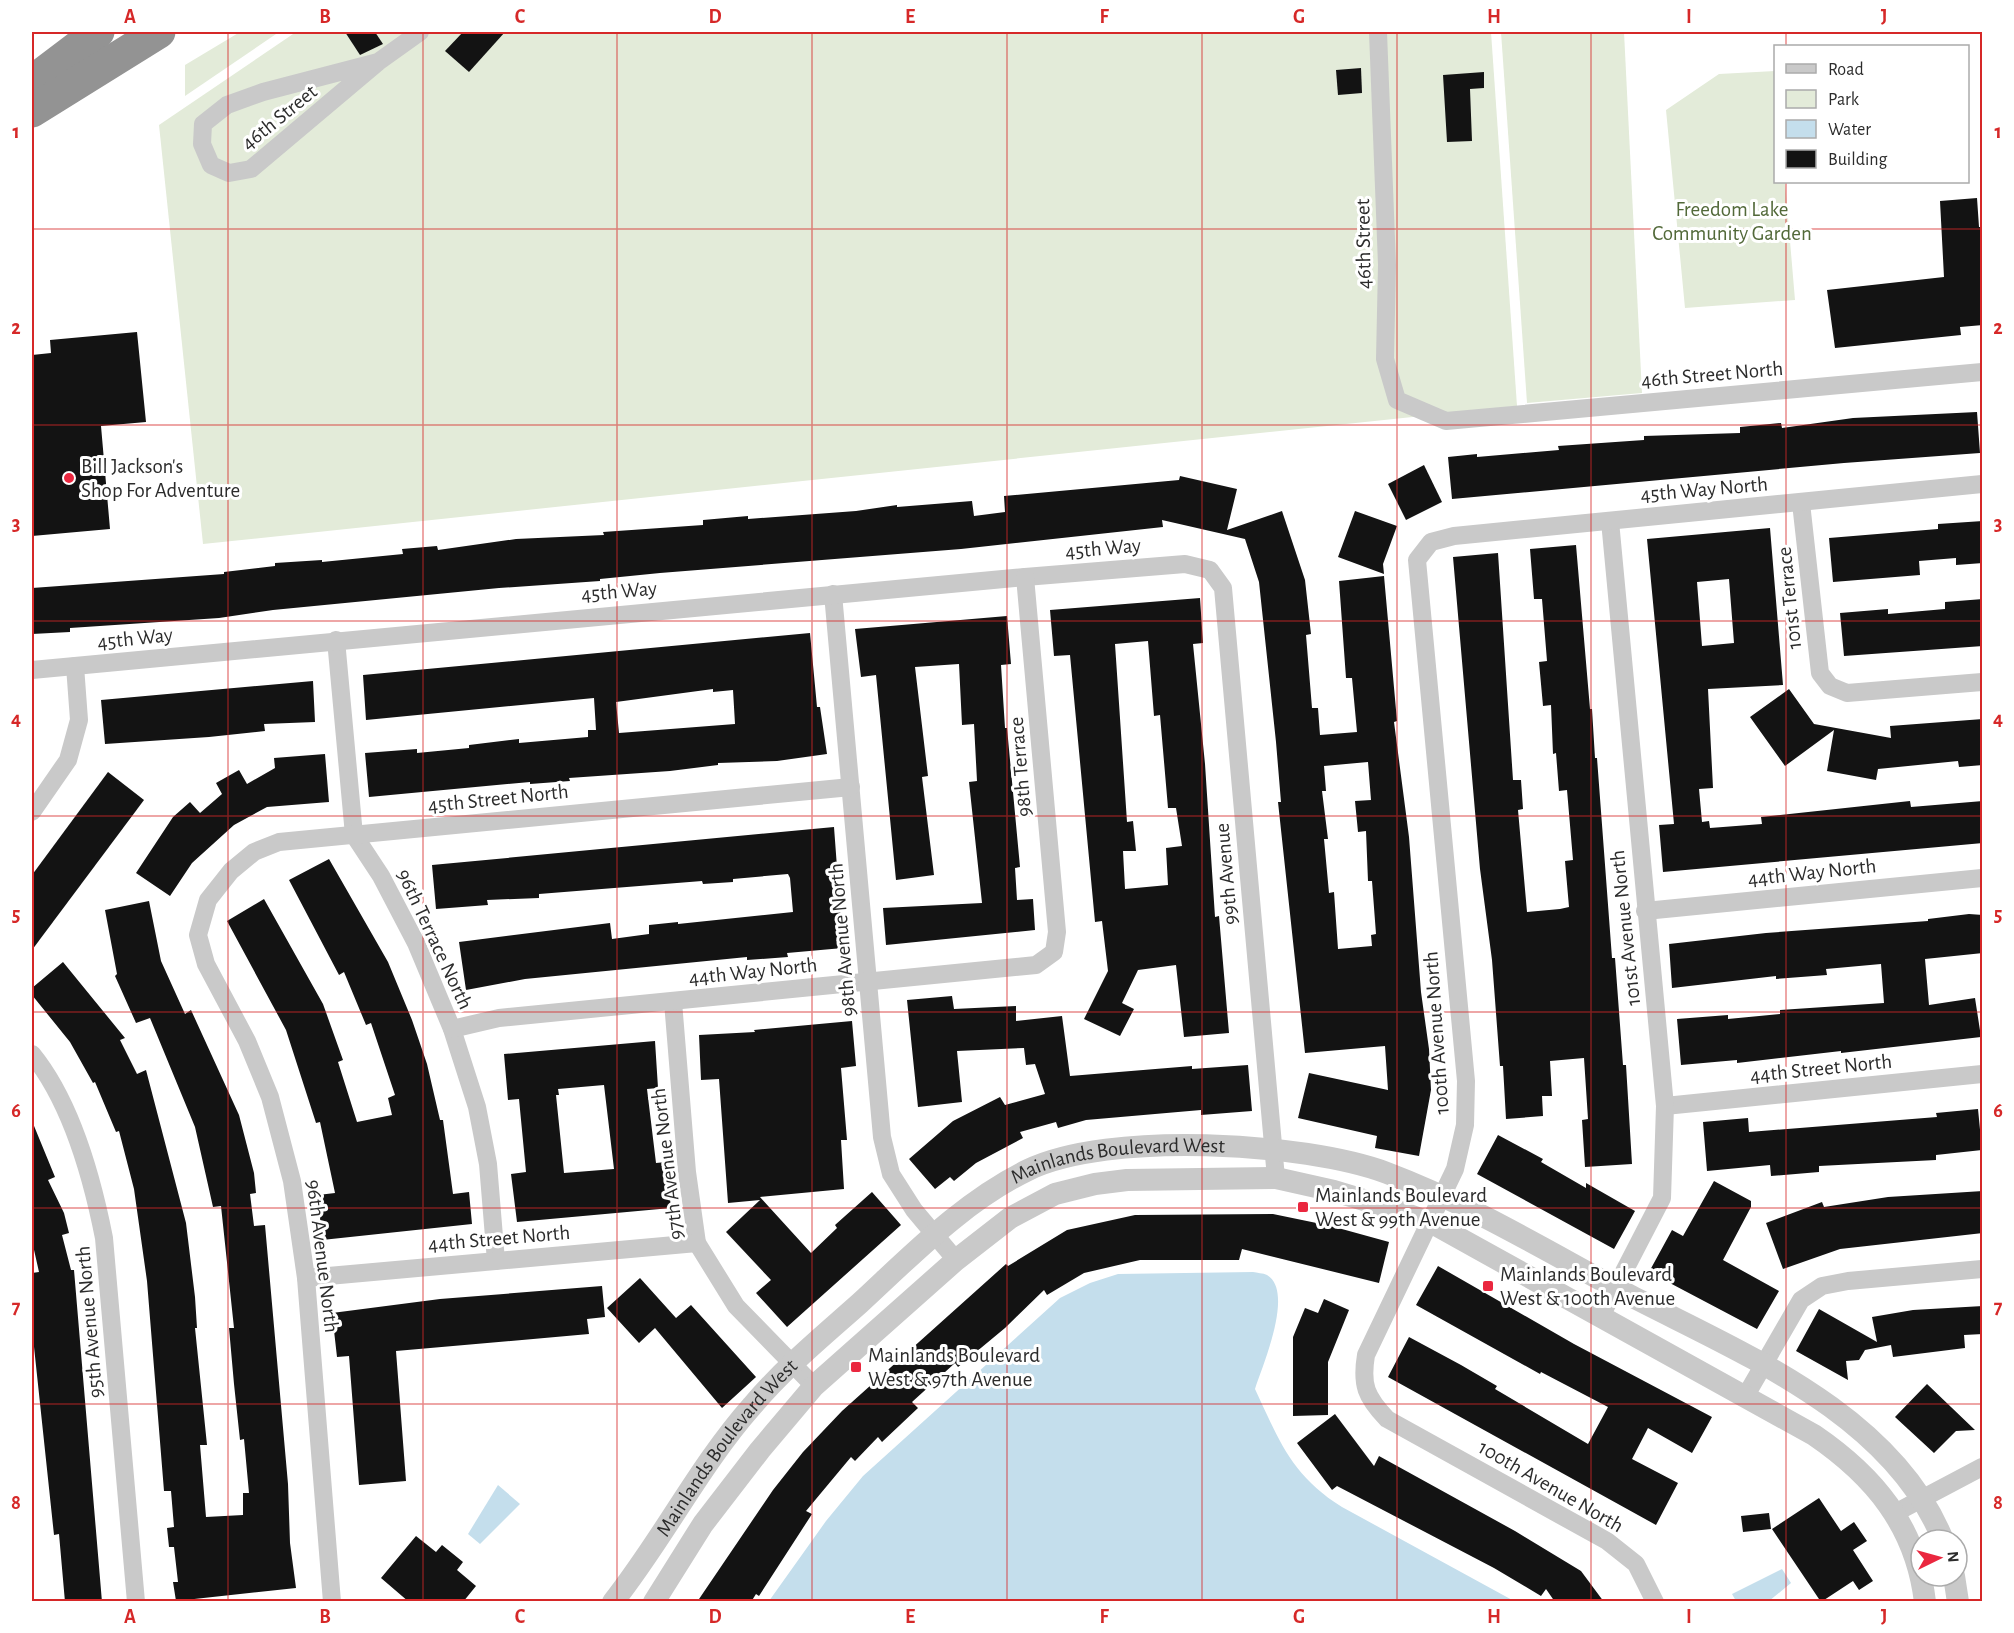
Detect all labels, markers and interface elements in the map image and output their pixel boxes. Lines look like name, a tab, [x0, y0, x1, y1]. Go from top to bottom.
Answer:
text: A	[124, 7, 136, 27]
text: B	[319, 7, 331, 27]
text: C	[515, 7, 526, 27]
text: D	[708, 7, 722, 27]
text: E	[905, 7, 915, 27]
text: F	[1099, 7, 1109, 27]
text: G	[1293, 7, 1305, 27]
text: H	[1487, 7, 1501, 27]
text: I	[1686, 7, 1692, 27]
text: J	[1881, 7, 1887, 27]
legend	[1774, 45, 1969, 183]
text: Road	[1828, 61, 1864, 79]
street label: 46th Street	[238, 81, 321, 154]
text: Park	[1828, 91, 1860, 109]
text: Water	[1828, 121, 1871, 139]
text: 1	[12, 122, 20, 142]
text: 1	[1994, 122, 2002, 142]
text: Building	[1828, 151, 1888, 169]
street label: 46th Street	[1352, 198, 1375, 289]
park label: Freedom Lake Community Garden	[1652, 199, 1812, 244]
text: 2	[11, 318, 21, 338]
text: 2	[1993, 318, 2003, 338]
street label: 46th Street North	[1640, 358, 1784, 391]
place label: Bill Jackson's Shop For Adventure	[81, 456, 240, 501]
marker: Bill Jackson's Shop For Adventure	[62, 471, 76, 485]
street label: 45th Way North	[1639, 473, 1769, 506]
text: 3	[12, 514, 20, 534]
text: 3	[1994, 514, 2002, 534]
street label: 45th Way	[1064, 535, 1142, 562]
street label: 101st Terrace	[1774, 546, 1805, 650]
street label: 45th Way	[580, 578, 658, 605]
street label: 45th Way	[96, 624, 174, 653]
text: 4	[11, 709, 21, 729]
text: 4	[1993, 709, 2003, 729]
street label: 98th Terrace	[1006, 716, 1035, 818]
street label: 45th Street North	[427, 781, 569, 816]
street label: 99th Avenue	[1212, 822, 1241, 926]
street label: 101st Avenue North	[1607, 849, 1644, 1007]
street label: 44th Way North	[1747, 855, 1877, 890]
street label: 98th Avenue North	[825, 862, 860, 1018]
street label: 96th Terrace North	[393, 866, 476, 1013]
text: 5	[12, 905, 20, 925]
text: 5	[1994, 905, 2002, 925]
street label: 100th Avenue North	[1420, 951, 1453, 1115]
street label: 44th Way North	[688, 954, 818, 989]
street label: 44th Street North	[1749, 1051, 1893, 1086]
street label: 97th Avenue North	[648, 1087, 687, 1241]
text: 6	[11, 1101, 21, 1121]
text: 6	[1993, 1101, 2003, 1121]
street label: Mainlands Boulevard West	[1007, 1135, 1226, 1188]
street label: 96th Avenue North	[303, 1178, 342, 1334]
place label: Mainlands Boulevard West & 99th Avenue	[1315, 1185, 1487, 1230]
marker: Mainlands Boulevard West & 99th Avenue	[1296, 1200, 1310, 1214]
street label: 44th Street North	[427, 1222, 571, 1255]
street label: 95th Avenue North	[72, 1245, 107, 1399]
place label: Mainlands Boulevard West & 100th Avenue	[1500, 1264, 1675, 1309]
marker: Mainlands Boulevard West & 100th Avenue	[1481, 1279, 1495, 1293]
text: 7	[12, 1297, 21, 1317]
text: 7	[1994, 1297, 2003, 1317]
place label: Mainlands Boulevard West & 97th Avenue	[868, 1345, 1040, 1390]
street label: Mainlands Boulevard West	[653, 1355, 802, 1540]
marker: Mainlands Boulevard West & 97th Avenue	[849, 1360, 863, 1374]
street label: 100th Avenue North	[1475, 1436, 1627, 1536]
text: 8	[11, 1493, 21, 1513]
text: 8	[1993, 1493, 2003, 1513]
north arrow	[1909, 1528, 1969, 1588]
text: N	[1944, 1551, 1961, 1563]
text: A	[124, 1607, 136, 1627]
text: B	[319, 1607, 331, 1627]
text: C	[515, 1607, 526, 1627]
text: D	[708, 1607, 722, 1627]
text: E	[905, 1607, 915, 1627]
text: F	[1099, 1607, 1109, 1627]
text: G	[1293, 1607, 1305, 1627]
text: H	[1487, 1607, 1501, 1627]
text: I	[1686, 1607, 1692, 1627]
text: J	[1881, 1607, 1887, 1627]

